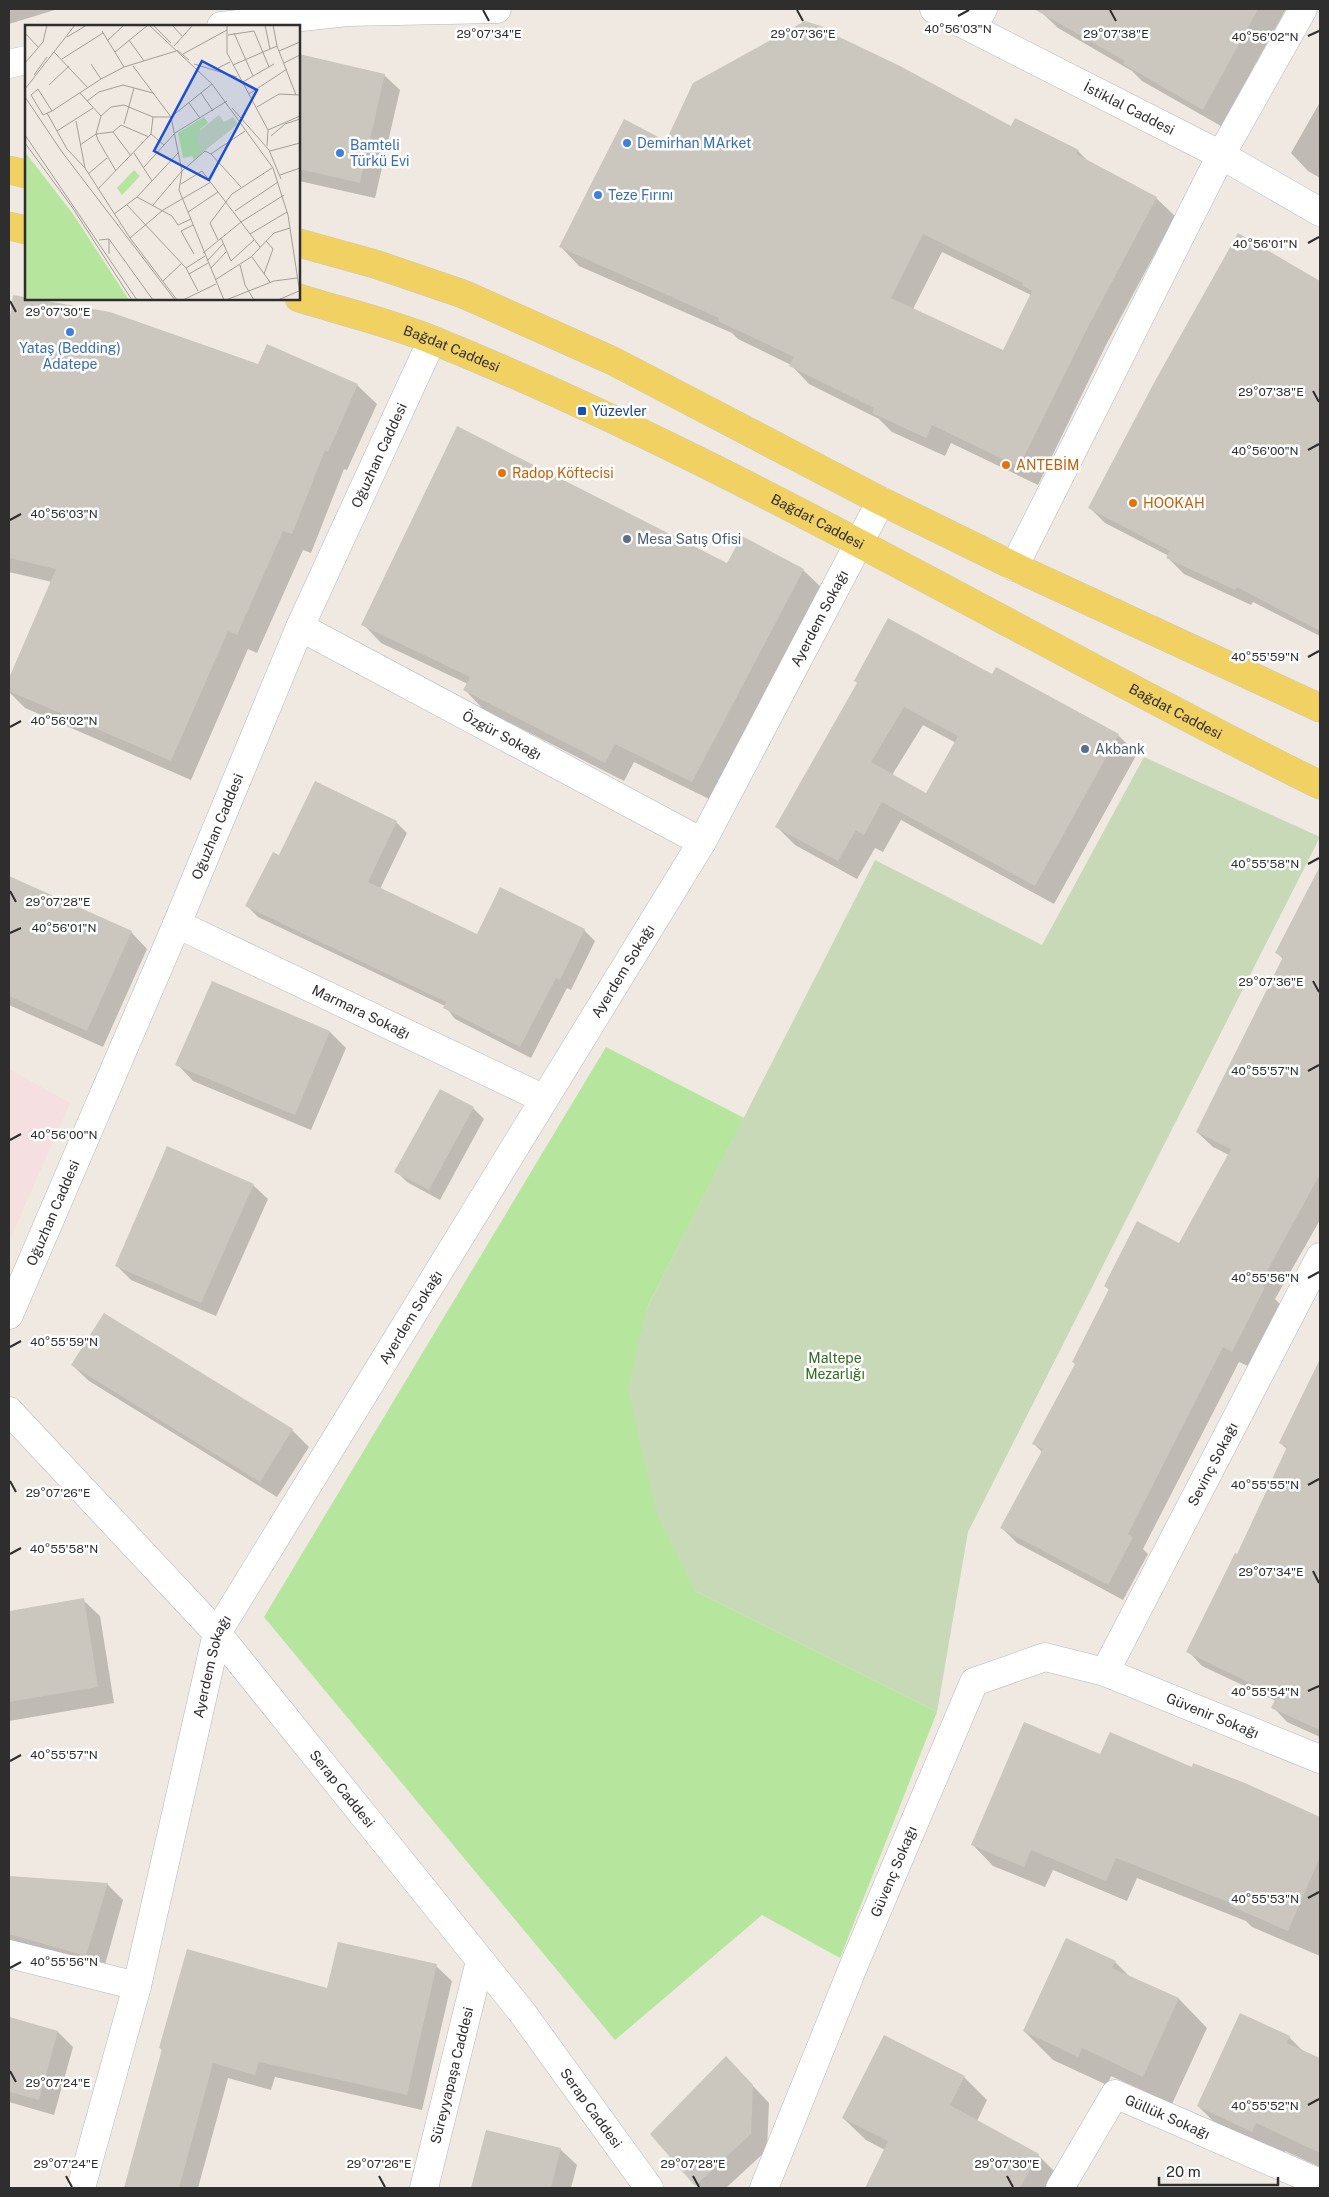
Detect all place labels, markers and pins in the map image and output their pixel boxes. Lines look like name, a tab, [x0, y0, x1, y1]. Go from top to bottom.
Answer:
place label: Demirhan MArket	[637, 135, 751, 151]
place label: Bamteli Türkü Evi	[350, 137, 409, 169]
marker: Demirhan MArket	[621, 137, 633, 149]
marker: Bamteli Türkü Evi	[334, 147, 346, 159]
place label: Teze Fırını	[608, 187, 673, 203]
marker: Teze Fırını	[592, 189, 604, 201]
marker: Yataş (Bedding) Adatepe	[64, 326, 76, 338]
place label: Yataş (Bedding) Adatepe	[19, 340, 121, 372]
place label: Yüzevler	[592, 403, 647, 419]
marker: Yüzevler	[576, 405, 588, 417]
place label: ANTEBİM	[1016, 455, 1079, 473]
marker: ANTEBİM	[1000, 459, 1012, 471]
place label: Radop Köftecisi	[512, 465, 614, 481]
marker: Radop Köftecisi	[496, 467, 508, 479]
place label: HOOKAH	[1143, 495, 1205, 511]
marker: HOOKAH	[1127, 497, 1139, 509]
place label: Mesa Satış Ofisi	[637, 531, 741, 547]
marker: Mesa Satış Ofisi	[621, 533, 633, 545]
place label: Akbank	[1095, 741, 1145, 757]
marker: Akbank	[1079, 743, 1091, 755]

